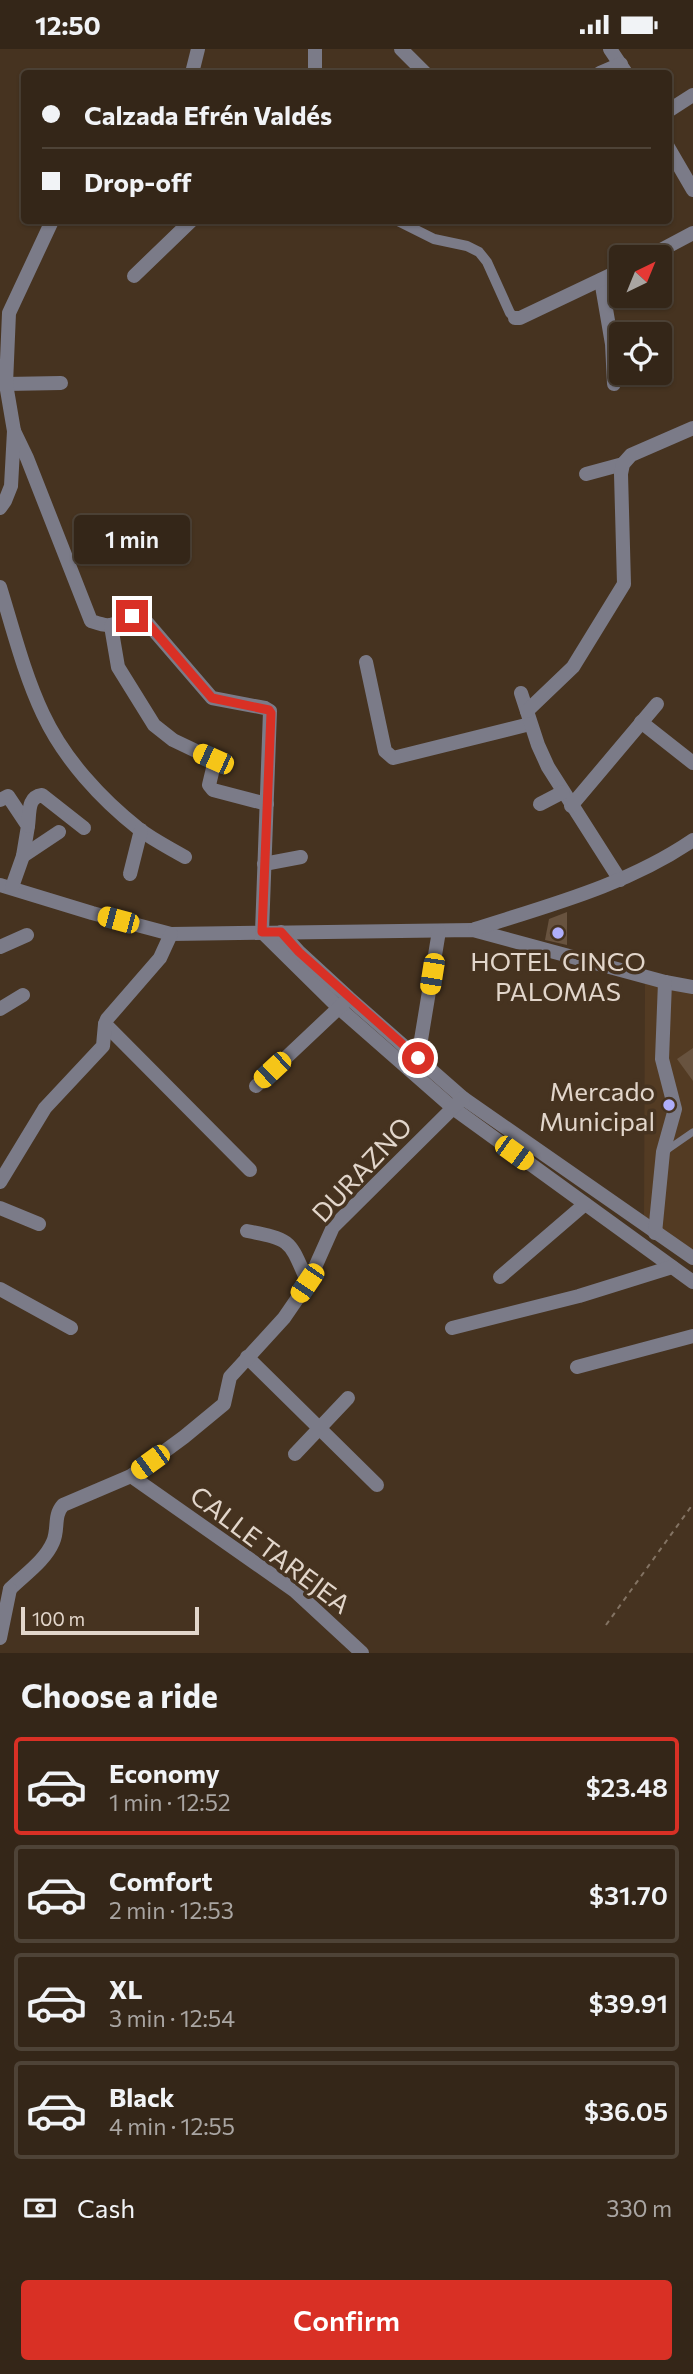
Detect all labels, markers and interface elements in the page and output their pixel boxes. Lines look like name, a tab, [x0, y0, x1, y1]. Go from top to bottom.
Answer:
text: 12:50	[35, 9, 101, 40]
text: Calzada Efrén Valdés	[84, 99, 332, 130]
text: Drop-off	[84, 166, 191, 197]
north arrow	[609, 245, 672, 308]
map controls	[609, 245, 672, 385]
button: locate	[609, 322, 672, 385]
callout: 1 min	[74, 515, 190, 563]
text: 1 min	[105, 525, 159, 553]
route end	[116, 600, 148, 632]
car	[190, 741, 237, 777]
car	[95, 904, 142, 936]
marker: HOTEL CINCO PALOMAS	[550, 925, 566, 941]
place label: HOTEL CINCO PALOMAS	[470, 945, 646, 1006]
car	[419, 952, 446, 996]
route start	[402, 1042, 434, 1074]
car	[250, 1048, 295, 1092]
place label: Mercado Municipal	[539, 1075, 655, 1136]
marker: Mercado Municipal	[661, 1097, 677, 1113]
street label: DURAZNO	[305, 1110, 417, 1228]
car	[491, 1132, 538, 1174]
car	[287, 1260, 328, 1306]
car	[127, 1441, 174, 1483]
street label: CALLE TAREJEA	[185, 1479, 357, 1619]
scale bar	[21, 1604, 200, 1636]
text: 100 m	[32, 1607, 85, 1630]
text: Choose a ride	[21, 1675, 218, 1715]
icon: car	[25, 1755, 88, 1818]
text: Economy	[109, 1757, 220, 1788]
text: $23.48	[586, 1771, 668, 1802]
text: 1 min · 12:52	[109, 1788, 231, 1816]
icon: car	[25, 1863, 88, 1926]
text: Comfort	[109, 1865, 212, 1896]
text: $31.70	[589, 1879, 668, 1910]
text: 2 min · 12:53	[109, 1896, 234, 1924]
icon: car	[25, 1971, 88, 2034]
text: XL	[109, 1973, 143, 2004]
text: $39.91	[589, 1987, 668, 2018]
text: 3 min · 12:54	[109, 2004, 235, 2032]
icon: car	[25, 2079, 88, 2142]
text: Black	[109, 2081, 175, 2112]
text: $36.05	[584, 2095, 668, 2126]
text: 4 min · 12:55	[109, 2112, 235, 2140]
icon: cash	[21, 2189, 59, 2227]
text: Cash	[77, 2192, 135, 2223]
text: 330 m	[606, 2194, 672, 2222]
button: Confirm	[21, 2280, 672, 2360]

